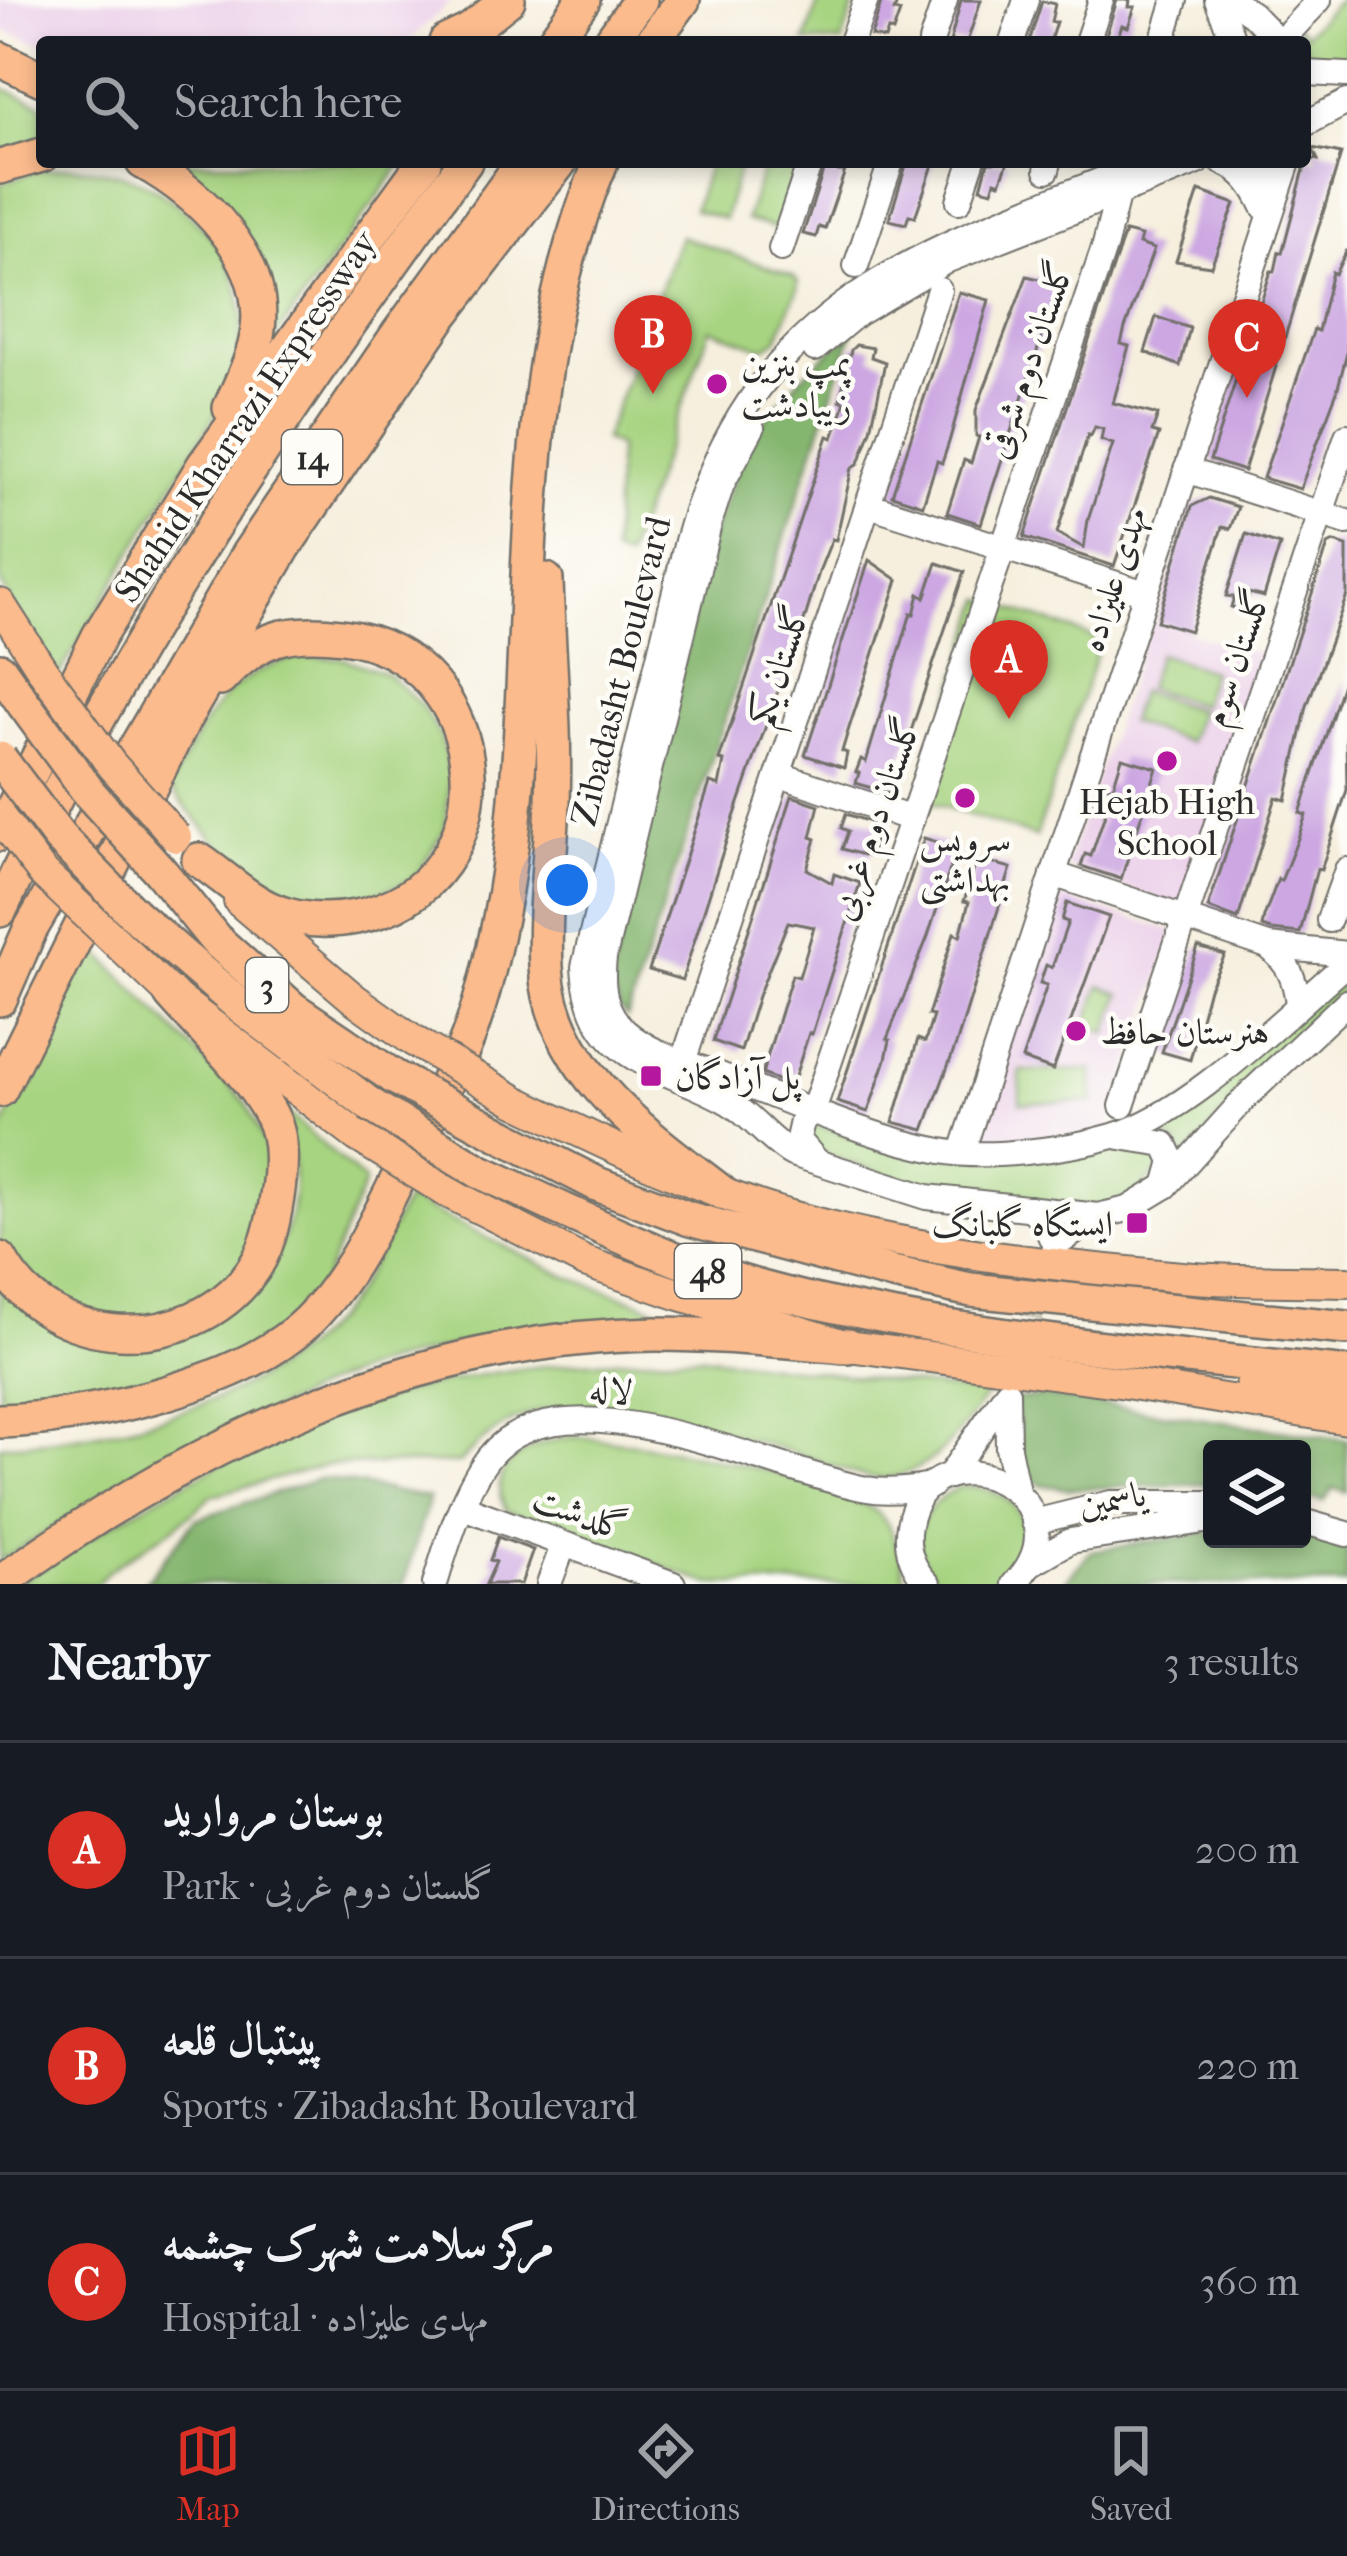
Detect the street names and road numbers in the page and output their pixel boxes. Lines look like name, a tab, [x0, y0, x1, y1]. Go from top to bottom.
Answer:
street label: Shahid Kharrazi Expressway	[106, 221, 387, 610]
street label: گلستان دوم شرقی	[975, 255, 1092, 467]
road number: 14	[282, 430, 342, 484]
street label: مهدی علیزاده	[1070, 502, 1158, 657]
street label: Zibadasht Boulevard	[562, 512, 680, 830]
street label: گلستان سوم	[1192, 583, 1289, 735]
street label: گلستان یکم	[739, 599, 830, 735]
street label: گلستان دوم غربی	[820, 711, 939, 929]
road number: 3	[246, 958, 288, 1012]
road number: 48	[675, 1244, 741, 1298]
street label: لاله	[587, 1367, 635, 1413]
street label: یاسمین	[1075, 1472, 1151, 1527]
street label: گلدشت	[527, 1476, 632, 1549]

